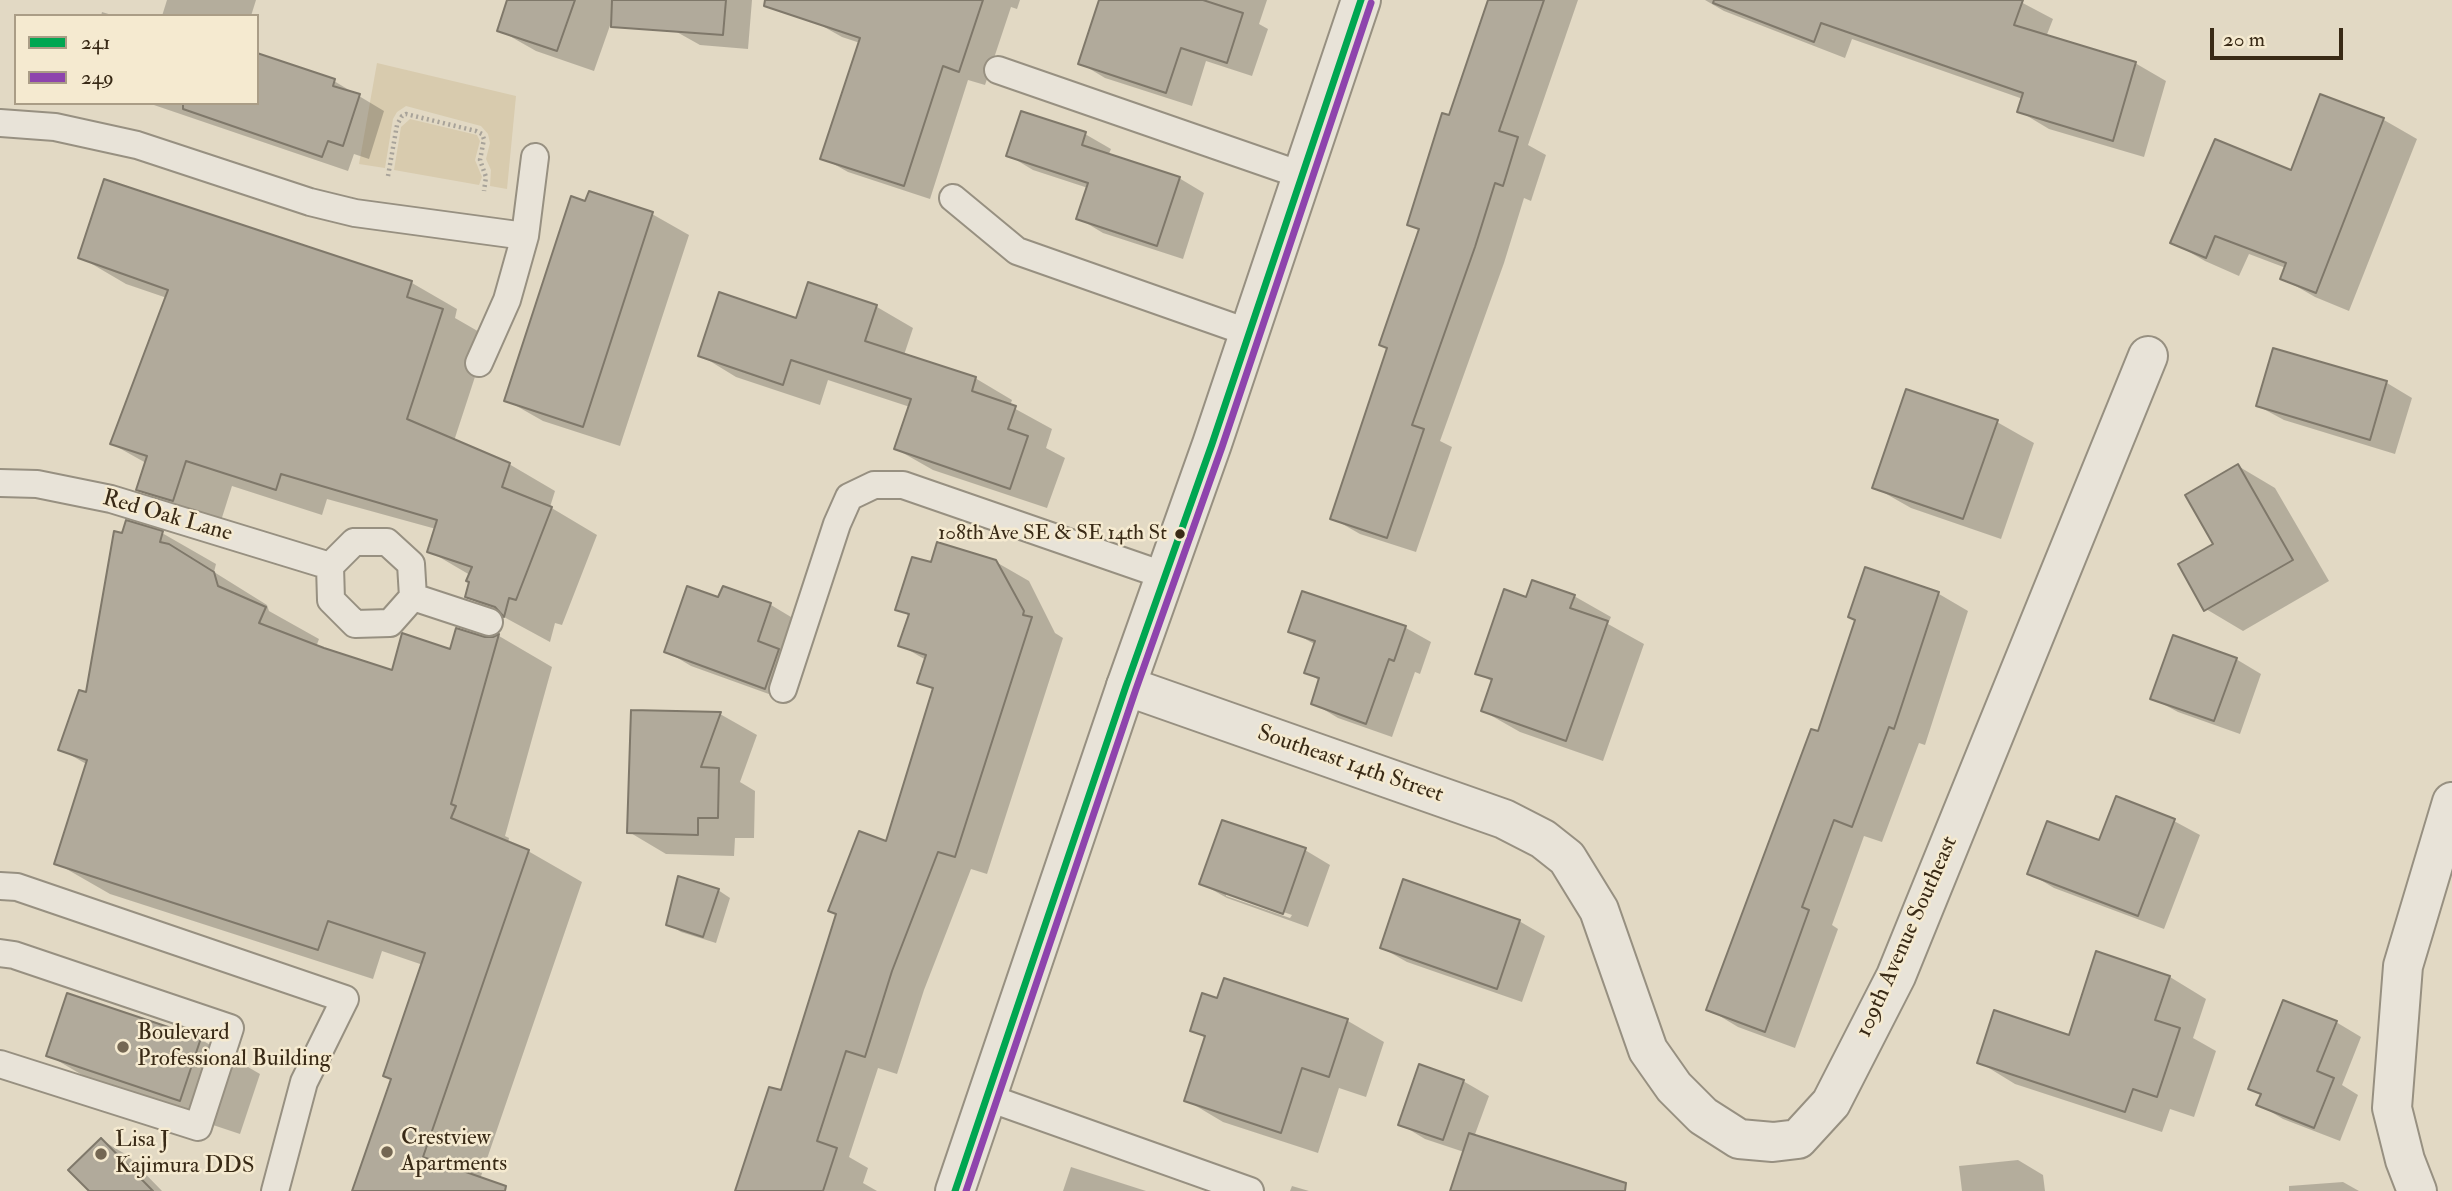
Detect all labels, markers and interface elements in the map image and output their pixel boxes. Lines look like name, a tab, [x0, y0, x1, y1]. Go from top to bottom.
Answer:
legend	[14, 14, 259, 105]
scale bar	[2214, 14, 2347, 58]
text: 20 m	[2223, 26, 2265, 53]
text: 241	[81, 29, 110, 56]
text: 249	[81, 64, 114, 91]
street label: Red Oak Lane	[99, 485, 235, 549]
place label: 108th Ave SE & SE 14th St	[938, 521, 1167, 547]
marker: 108th Ave SE & SE 14th St	[1173, 527, 1187, 541]
street label: Southeast 14th Street	[1253, 720, 1447, 810]
street label: 109th Avenue Southeast	[1851, 832, 1965, 1042]
place label: Boulevard Professional Building	[137, 1020, 331, 1074]
marker: Boulevard Professional Building	[115, 1039, 131, 1055]
place label: Crestview Apartments	[401, 1125, 507, 1179]
place label: Lisa J Kajimura DDS	[115, 1127, 254, 1181]
marker: Crestview Apartments	[379, 1144, 395, 1160]
marker: Lisa J Kajimura DDS	[93, 1146, 109, 1162]

